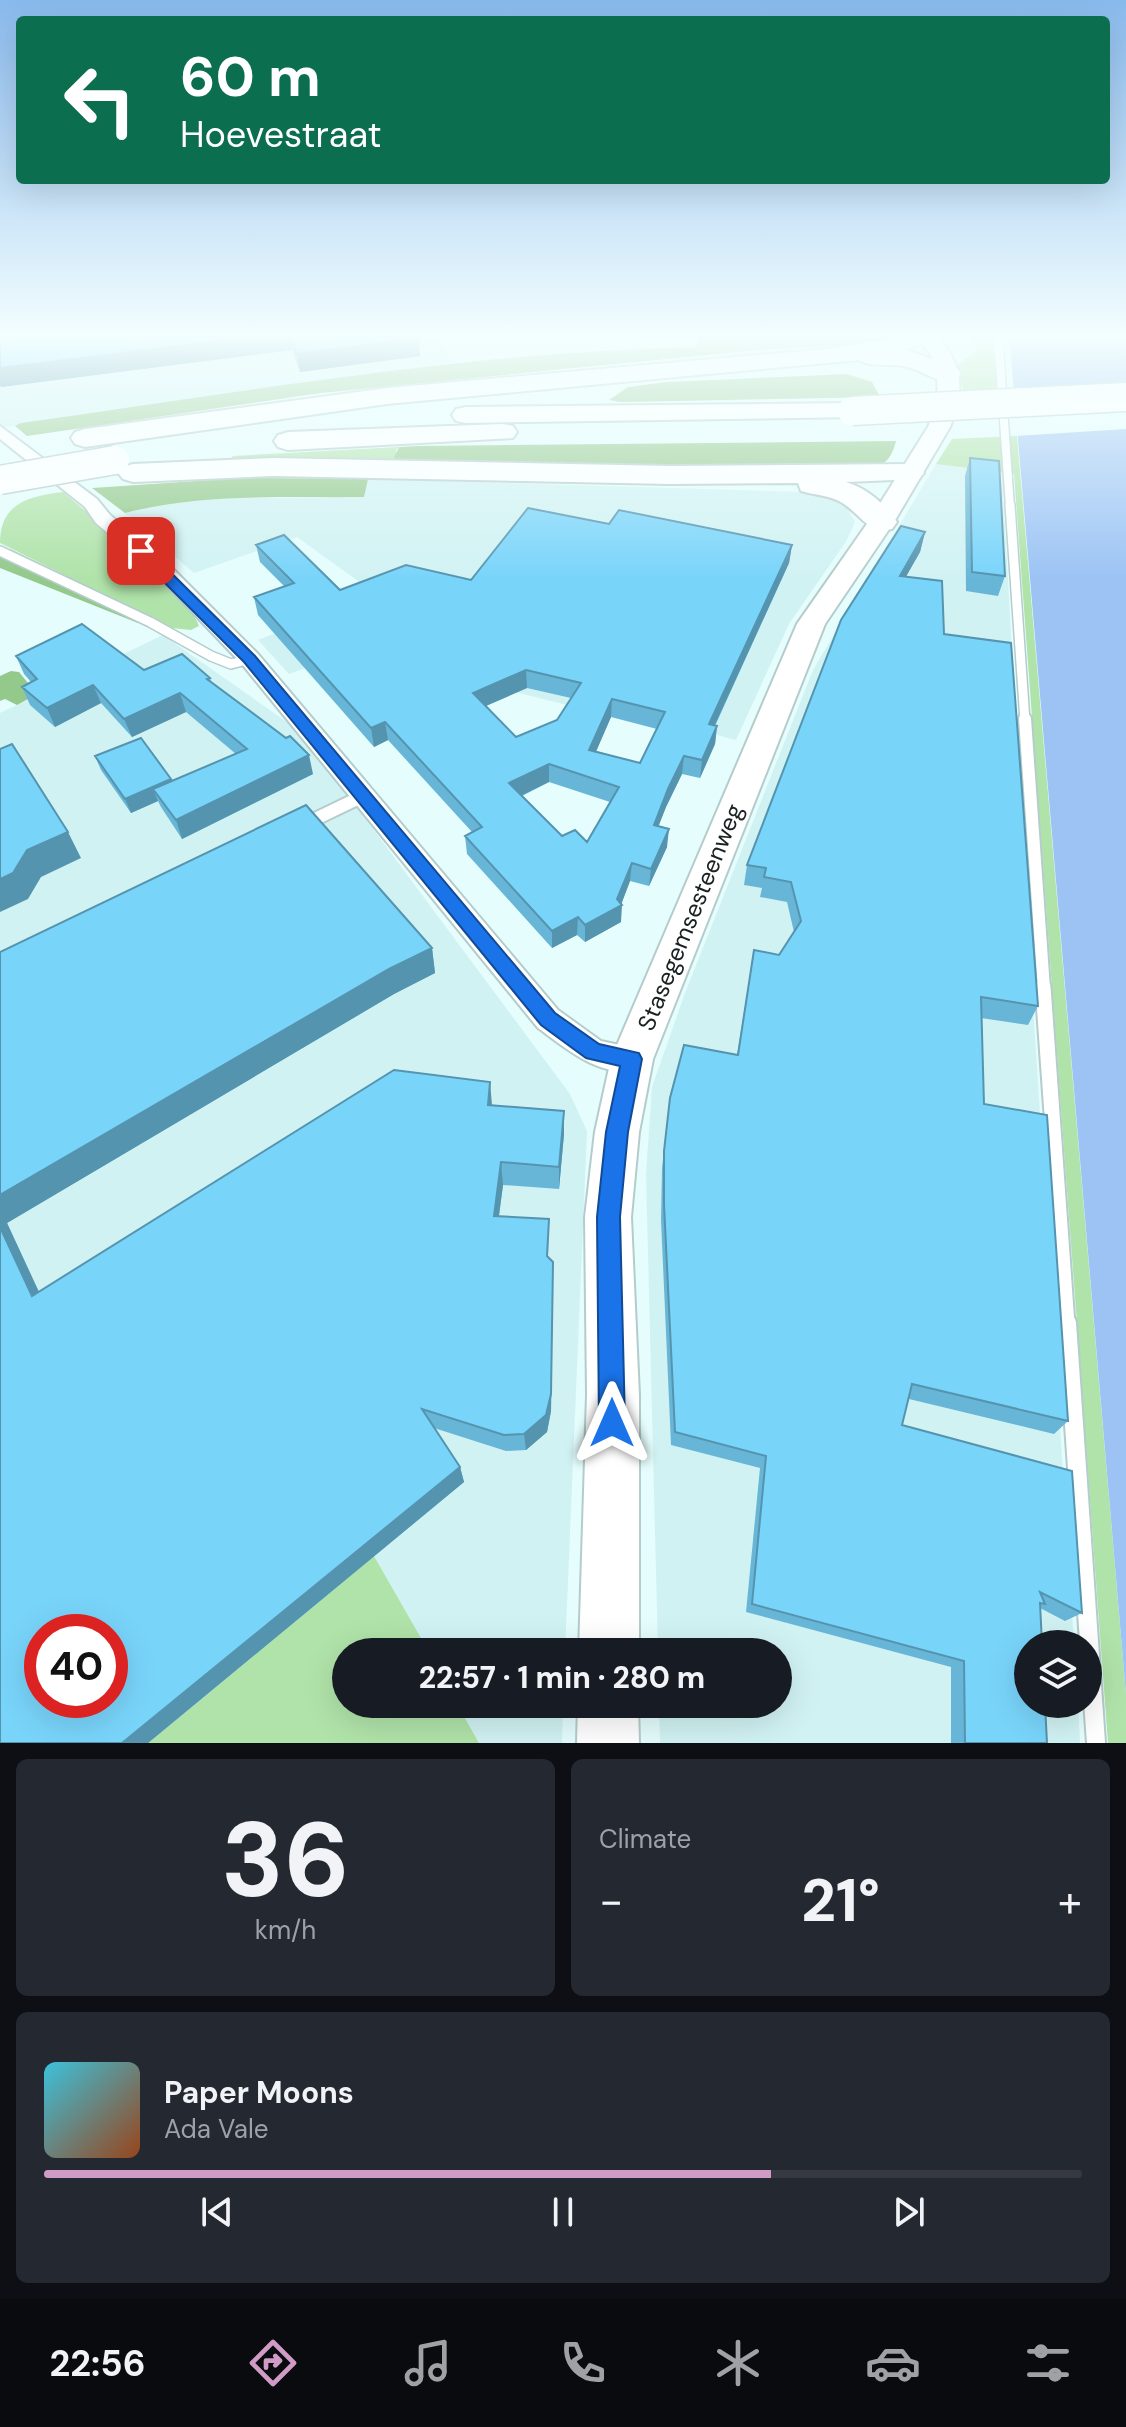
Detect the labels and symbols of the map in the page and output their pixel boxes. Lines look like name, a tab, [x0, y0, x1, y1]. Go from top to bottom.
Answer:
pin	[107, 517, 175, 585]
street label: Stasegemsesteenweg	[630, 799, 750, 1035]
position arrow	[570, 1381, 654, 1465]
speed limit sign: 40	[24, 1614, 128, 1718]

